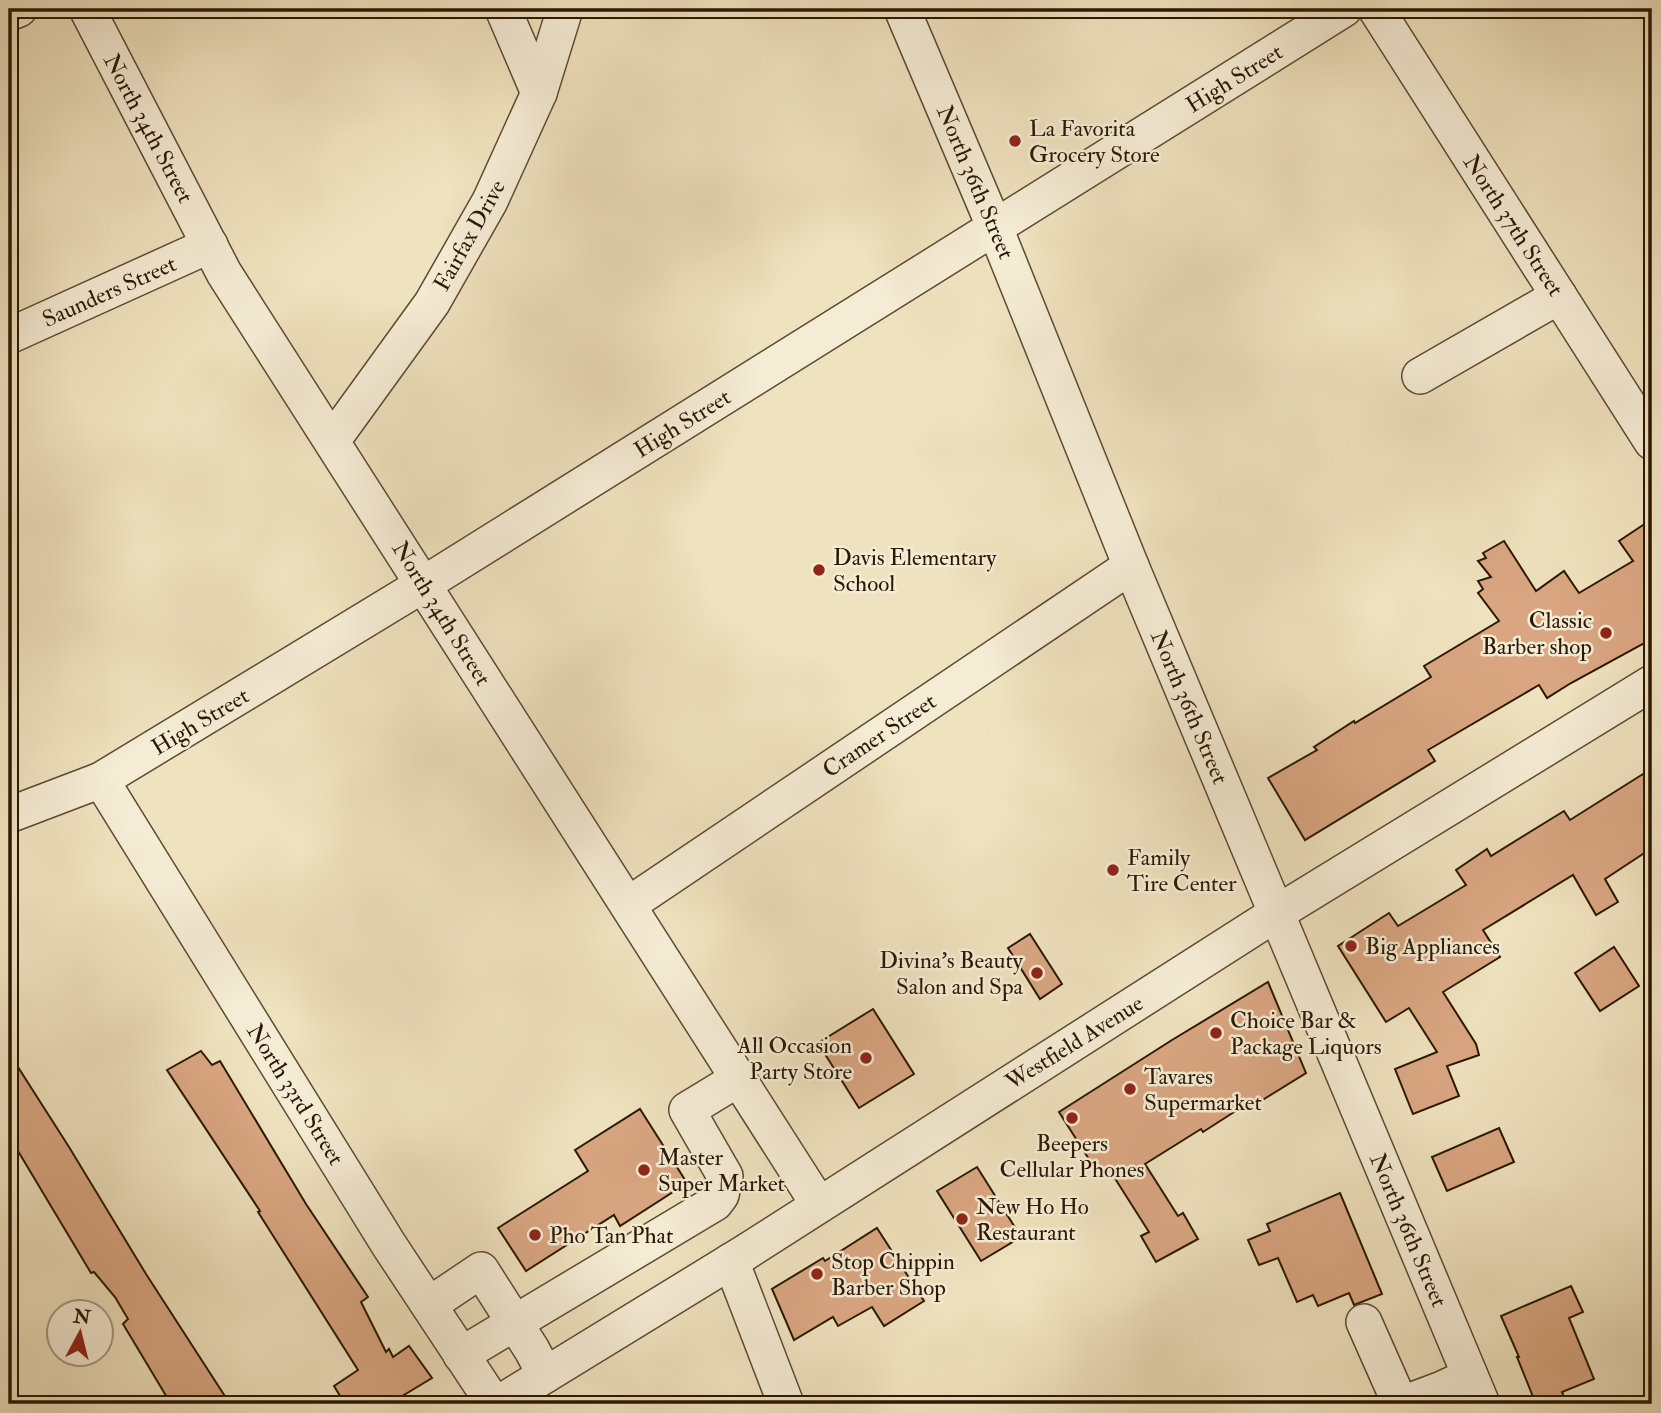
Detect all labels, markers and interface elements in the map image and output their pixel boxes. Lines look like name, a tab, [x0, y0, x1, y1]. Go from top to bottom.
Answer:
street label: High Street	[1181, 37, 1288, 120]
street label: North 34th Street	[97, 49, 200, 208]
street label: North 36th Street	[930, 101, 1021, 263]
place label: La Favorita Grocery Store	[1029, 114, 1160, 169]
marker: La Favorita Grocery Store	[1007, 133, 1023, 149]
street label: North 37th Street	[1457, 149, 1570, 302]
street label: Fairfax Drive	[427, 174, 512, 296]
street label: Saunders Street	[38, 249, 181, 334]
street label: High Street	[629, 382, 736, 465]
street label: North 34th Street	[386, 536, 498, 691]
place label: Davis Elementary School	[833, 543, 997, 598]
marker: Davis Elementary School	[811, 562, 827, 578]
place label: Classic Barber shop	[1482, 606, 1592, 662]
marker: Classic Barber shop	[1598, 625, 1614, 641]
street label: North 36th Street	[1144, 626, 1235, 788]
street label: High Street	[146, 681, 254, 762]
street label: Cramer Street	[817, 687, 942, 784]
place label: Family Tire Center	[1127, 843, 1237, 898]
marker: Family Tire Center	[1105, 862, 1121, 878]
place label: Big Appliances	[1365, 932, 1500, 962]
marker: Big Appliances	[1343, 938, 1359, 954]
place label: Divina's Beauty Salon and Spa	[879, 946, 1024, 1002]
marker: Divina's Beauty Salon and Spa	[1029, 965, 1045, 981]
street label: Westfield Avenue	[999, 988, 1149, 1097]
place label: Choice Bar & Package Liquors	[1230, 1006, 1382, 1061]
street label: North 33rd Street	[240, 1018, 351, 1171]
marker: Choice Bar & Package Liquors	[1208, 1025, 1224, 1041]
place label: All Occasion Party Store	[736, 1031, 852, 1086]
marker: All Occasion Party Store	[858, 1050, 874, 1066]
place label: Tavares Supermarket	[1144, 1062, 1262, 1118]
marker: Tavares Supermarket	[1122, 1081, 1138, 1097]
marker: Beepers Cellular Phones	[1064, 1110, 1080, 1126]
place label: Beepers Cellular Phones	[1000, 1129, 1144, 1184]
place label: Master Super Market	[658, 1143, 785, 1199]
street label: North 36th Street	[1363, 1149, 1454, 1311]
marker: Master Super Market	[636, 1162, 652, 1178]
place label: New Ho Ho Restaurant	[976, 1192, 1089, 1247]
marker: New Ho Ho Restaurant	[954, 1211, 970, 1227]
place label: Pho Tan Phat	[549, 1221, 674, 1250]
marker: Pho Tan Phat	[527, 1227, 543, 1243]
place label: Stop Chippin Barber Shop	[831, 1247, 955, 1303]
marker: Stop Chippin Barber Shop	[809, 1266, 825, 1282]
north arrow	[46, 1298, 116, 1368]
text: N	[71, 1304, 93, 1330]

